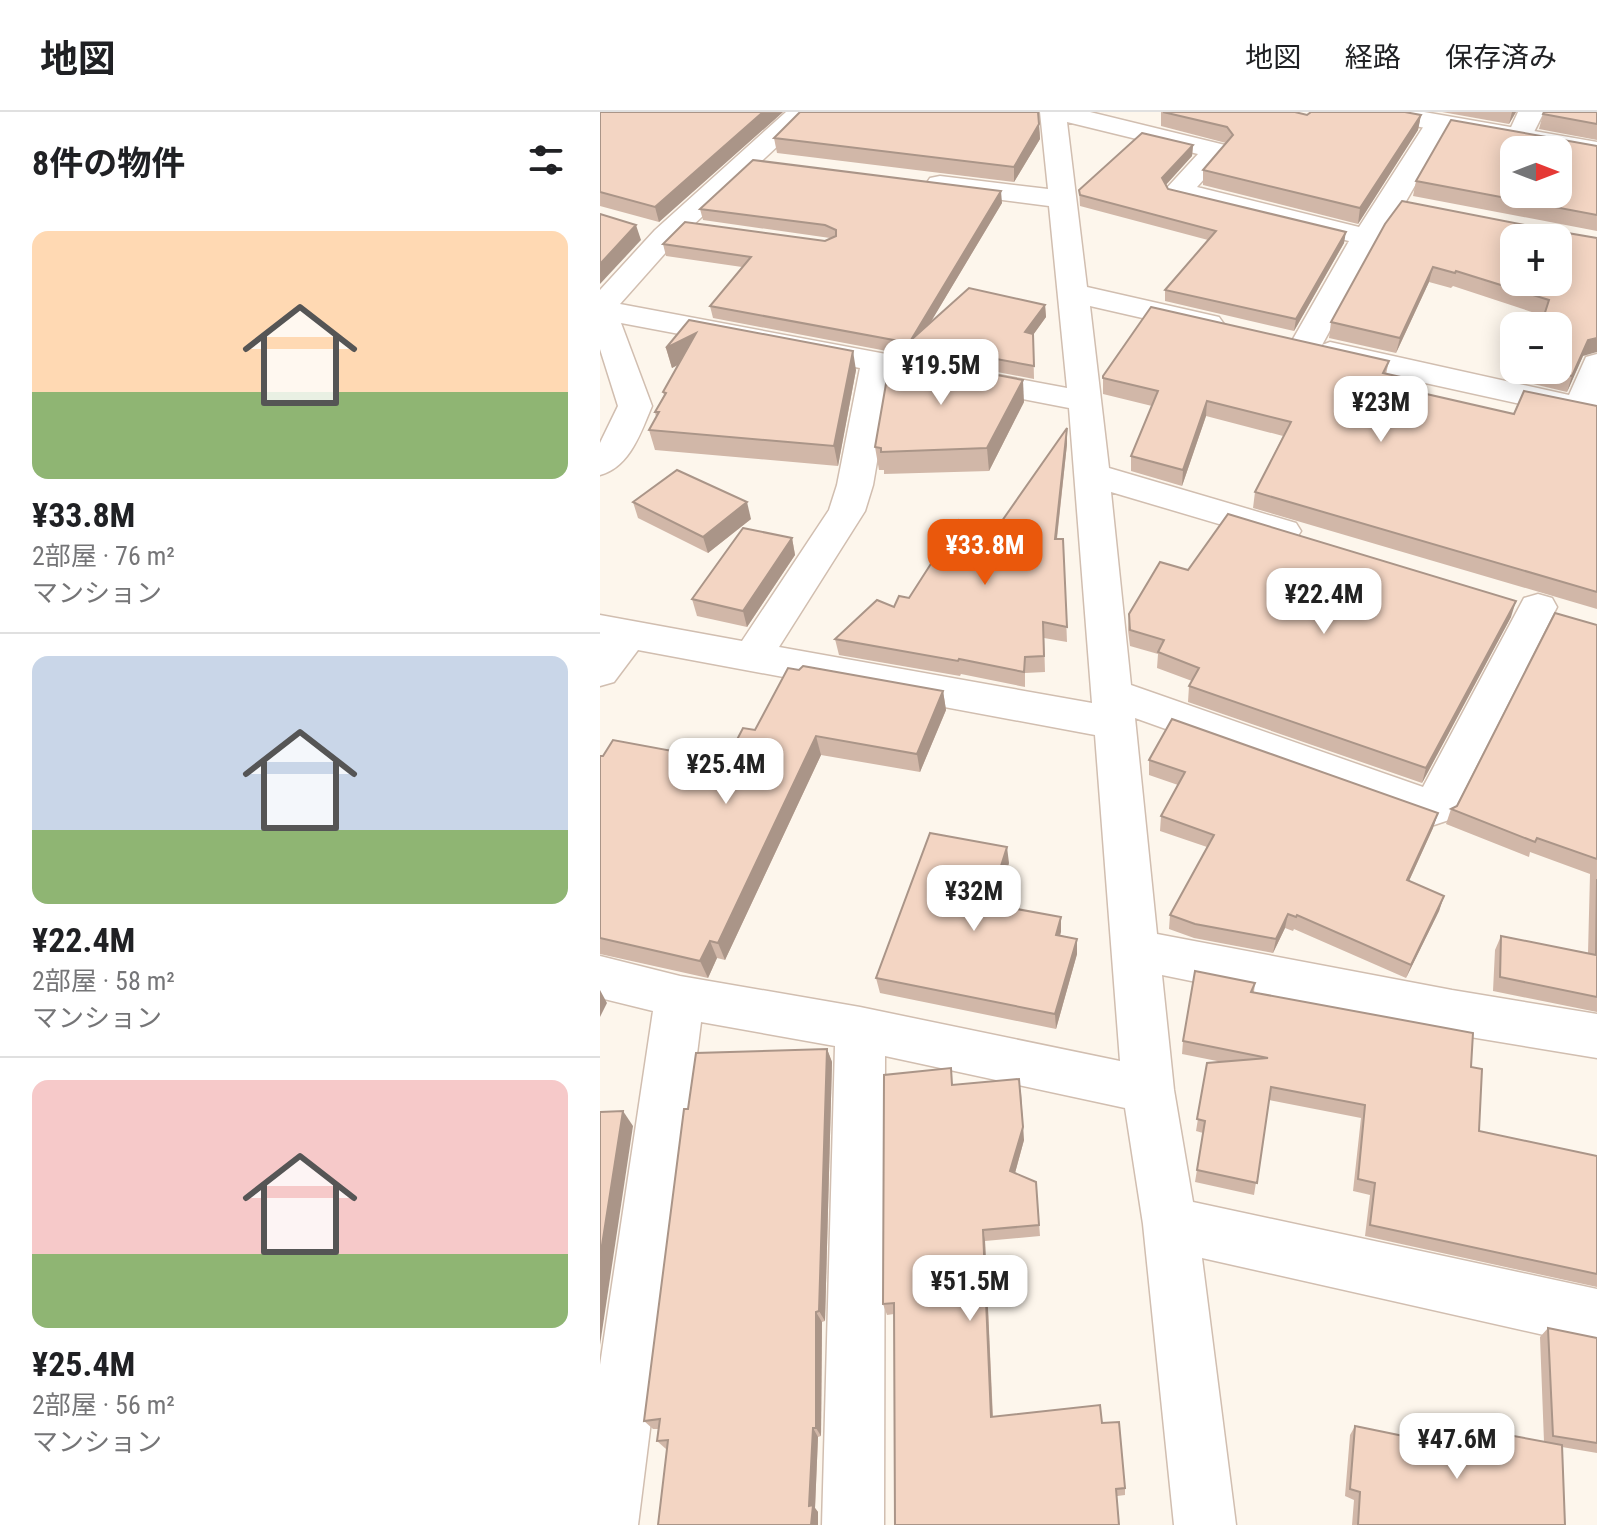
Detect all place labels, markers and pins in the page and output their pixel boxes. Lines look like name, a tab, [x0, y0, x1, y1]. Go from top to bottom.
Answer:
pin: ¥19.5M	[876, 339, 1006, 407]
pin: ¥23M	[1334, 376, 1428, 444]
pin: ¥33.8M	[920, 519, 1050, 587]
pin: ¥22.4M	[1259, 568, 1389, 636]
pin: ¥25.4M	[661, 738, 791, 806]
pin: ¥32M	[927, 865, 1021, 933]
pin: ¥51.5M	[905, 1255, 1035, 1323]
pin: ¥47.6M	[1392, 1413, 1522, 1481]

